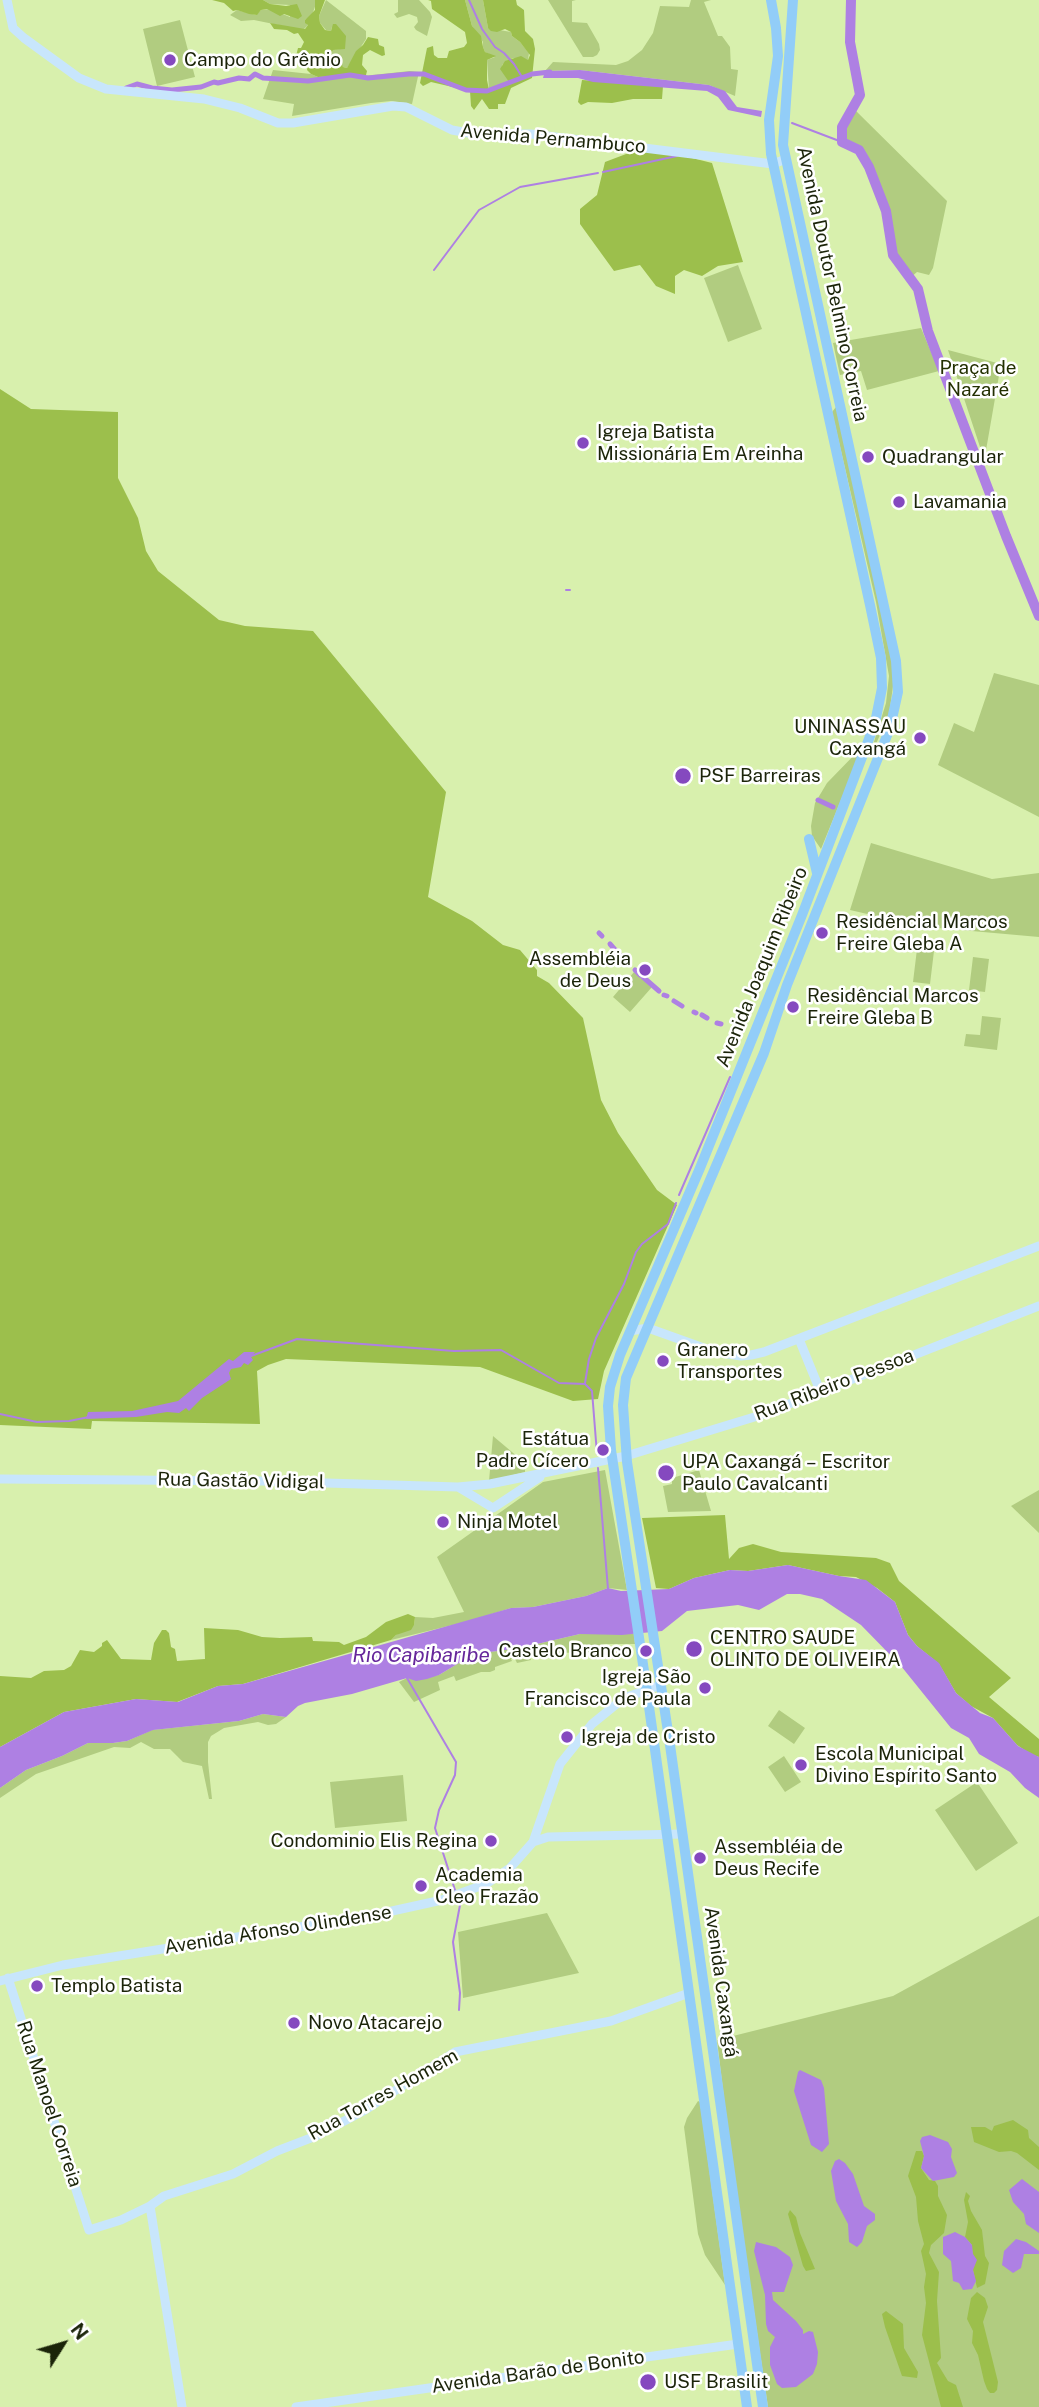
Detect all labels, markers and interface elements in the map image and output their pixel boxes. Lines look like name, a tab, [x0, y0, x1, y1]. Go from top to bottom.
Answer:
place label: Campo do Grêmio	[184, 49, 341, 71]
marker: Campo do Grêmio	[162, 52, 178, 68]
street label: Avenida Pernambuco	[459, 120, 647, 158]
street label: Avenida Doutor Belmino Correia	[792, 144, 872, 424]
park label: Praça de Nazaré	[939, 357, 1017, 401]
place label: Igreja Batista Missionária Em Areinha	[597, 421, 803, 465]
marker: Igreja Batista Missionária Em Areinha	[575, 435, 591, 451]
place label: Quadrangular	[882, 446, 1004, 468]
marker: Quadrangular	[860, 449, 876, 465]
place label: Lavamania	[913, 491, 1007, 513]
marker: Lavamania	[891, 494, 907, 510]
place label: UNINASSAU Caxangá	[794, 716, 906, 760]
marker: UNINASSAU Caxangá	[912, 730, 928, 746]
place label: PSF Barreiras	[699, 765, 821, 787]
marker: PSF Barreiras	[673, 766, 693, 786]
street label: Avenida Joaquim Ribeiro	[711, 864, 813, 1070]
place label: Residêncial Marcos Freire Gleba A	[836, 911, 1008, 955]
marker: Residêncial Marcos Freire Gleba A	[814, 925, 830, 941]
place label: Assembléia de Deus	[529, 948, 631, 992]
marker: Assembléia de Deus	[637, 962, 653, 978]
place label: Residêncial Marcos Freire Gleba B	[807, 985, 979, 1029]
marker: Residêncial Marcos Freire Gleba B	[785, 999, 801, 1015]
place label: Granero Transportes	[677, 1339, 782, 1383]
street label: Rua Ribeiro Pessoa	[751, 1344, 917, 1426]
marker: Granero Transportes	[655, 1353, 671, 1369]
place label: Estátua Padre Cícero	[476, 1428, 589, 1472]
marker: Estátua Padre Cícero	[595, 1442, 611, 1458]
place label: UPA Caxangá – Escritor Paulo Cavalcanti	[682, 1451, 890, 1495]
marker: UPA Caxangá – Escritor Paulo Cavalcanti	[656, 1463, 676, 1483]
street label: Rua Gastão Vidigal	[157, 1468, 325, 1494]
place label: Ninja Motel	[457, 1511, 558, 1533]
marker: Ninja Motel	[435, 1514, 451, 1530]
place label: CENTRO SAUDE OLINTO DE OLIVEIRA	[710, 1627, 901, 1671]
marker: CENTRO SAUDE OLINTO DE OLIVEIRA	[684, 1639, 704, 1659]
place label: Castelo Branco	[498, 1640, 632, 1662]
water label: Rio Capibaribe	[352, 1643, 490, 1669]
marker: Castelo Branco	[638, 1643, 654, 1659]
place label: Igreja São Francisco de Paula	[525, 1666, 691, 1710]
marker: Igreja São Francisco de Paula	[697, 1680, 713, 1696]
place label: Igreja de Cristo	[581, 1726, 715, 1748]
marker: Igreja de Cristo	[559, 1729, 575, 1745]
place label: Escola Municipal Divino Espírito Santo	[815, 1743, 997, 1787]
marker: Escola Municipal Divino Espírito Santo	[793, 1757, 809, 1773]
place label: Condominio Elis Regina	[270, 1830, 477, 1852]
marker: Condominio Elis Regina	[483, 1833, 499, 1849]
place label: Assembléia de Deus Recife	[714, 1836, 843, 1880]
marker: Assembléia de Deus Recife	[692, 1850, 708, 1866]
place label: Academia Cleo Frazão	[435, 1864, 539, 1908]
marker: Academia Cleo Frazão	[413, 1878, 429, 1894]
street label: Avenida Afonso Olindense	[163, 1901, 393, 1959]
street label: Avenida Caxangá	[699, 1905, 743, 2059]
place label: Templo Batista	[51, 1975, 182, 1997]
marker: Templo Batista	[29, 1978, 45, 1994]
place label: Novo Atacarejo	[308, 2012, 442, 2034]
marker: Novo Atacarejo	[286, 2015, 302, 2031]
street label: Rua Manoel Correia	[11, 2018, 87, 2190]
street label: Rua Torres Homem	[304, 2044, 462, 2146]
north arrow	[28, 2309, 98, 2379]
text: N	[67, 2319, 93, 2344]
street label: Avenida Barão de Bonito	[430, 2346, 646, 2398]
place label: USF Brasilit	[664, 2371, 768, 2393]
marker: USF Brasilit	[638, 2372, 658, 2392]

